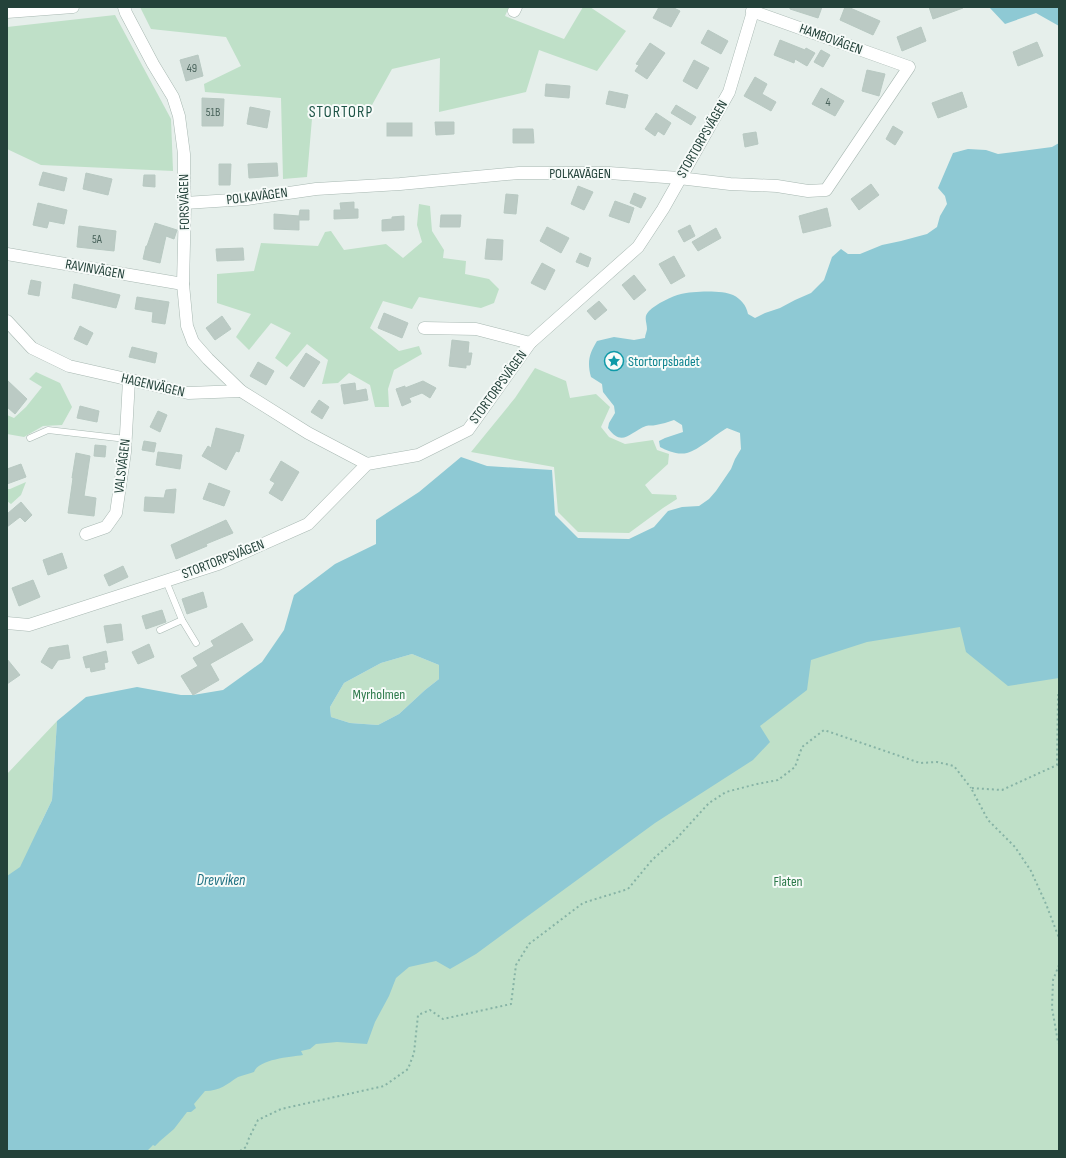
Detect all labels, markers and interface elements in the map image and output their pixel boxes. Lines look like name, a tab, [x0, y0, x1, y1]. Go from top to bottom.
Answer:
street label: HAMBOVÄGEN	[797, 20, 865, 58]
house number: 49	[187, 61, 197, 76]
house number: 4	[825, 95, 831, 110]
street label: STORTORPSVÄGEN	[673, 97, 731, 181]
district label: STORTORP	[309, 103, 373, 122]
house number: 51B	[206, 105, 220, 120]
street label: POLKAVÄGEN	[549, 165, 611, 182]
street label: FORSVÄGEN	[175, 174, 193, 230]
street label: POLKAVÄGEN	[225, 184, 289, 208]
house number: 5A	[92, 232, 103, 247]
street label: RAVINVÄGEN	[64, 255, 126, 283]
street label: STORTORPSVÄGEN	[466, 347, 530, 427]
place icon: Stortorpsbadet	[603, 350, 625, 372]
place label: Stortorpsbadet	[628, 353, 700, 370]
street label: HAGENVÄGEN	[120, 369, 186, 401]
street label: VALSVÄGEN	[110, 438, 134, 494]
street label: STORTORPSVÄGEN	[179, 535, 267, 583]
park label: Myrholmen	[353, 686, 405, 703]
water label: Drevviken	[197, 871, 245, 890]
park label: Flaten	[773, 873, 803, 890]

